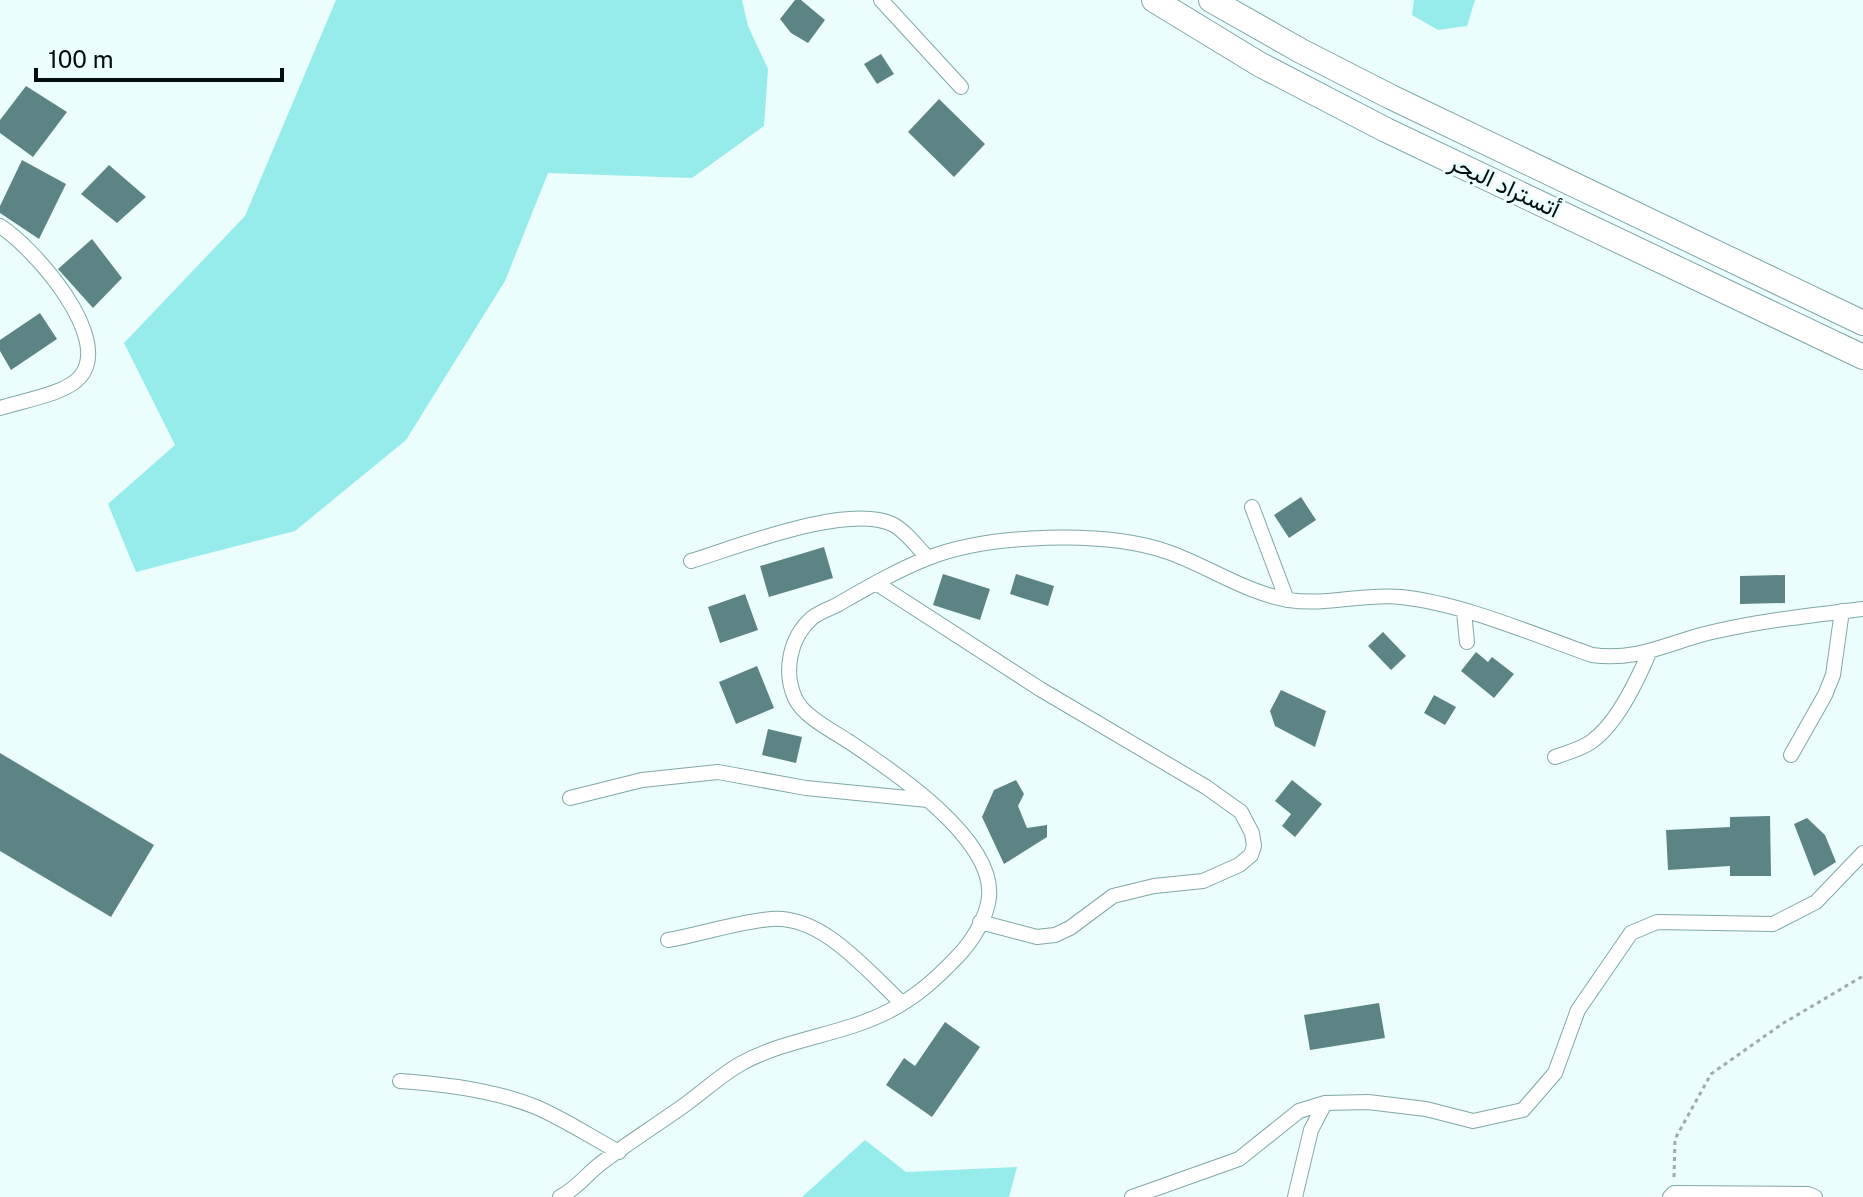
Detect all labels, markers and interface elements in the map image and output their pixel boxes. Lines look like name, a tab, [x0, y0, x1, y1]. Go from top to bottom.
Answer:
scale bar	[36, 32, 282, 82]
text: 100 m	[48, 45, 114, 73]
street label: أتستراد البحر	[1444, 147, 1565, 225]

